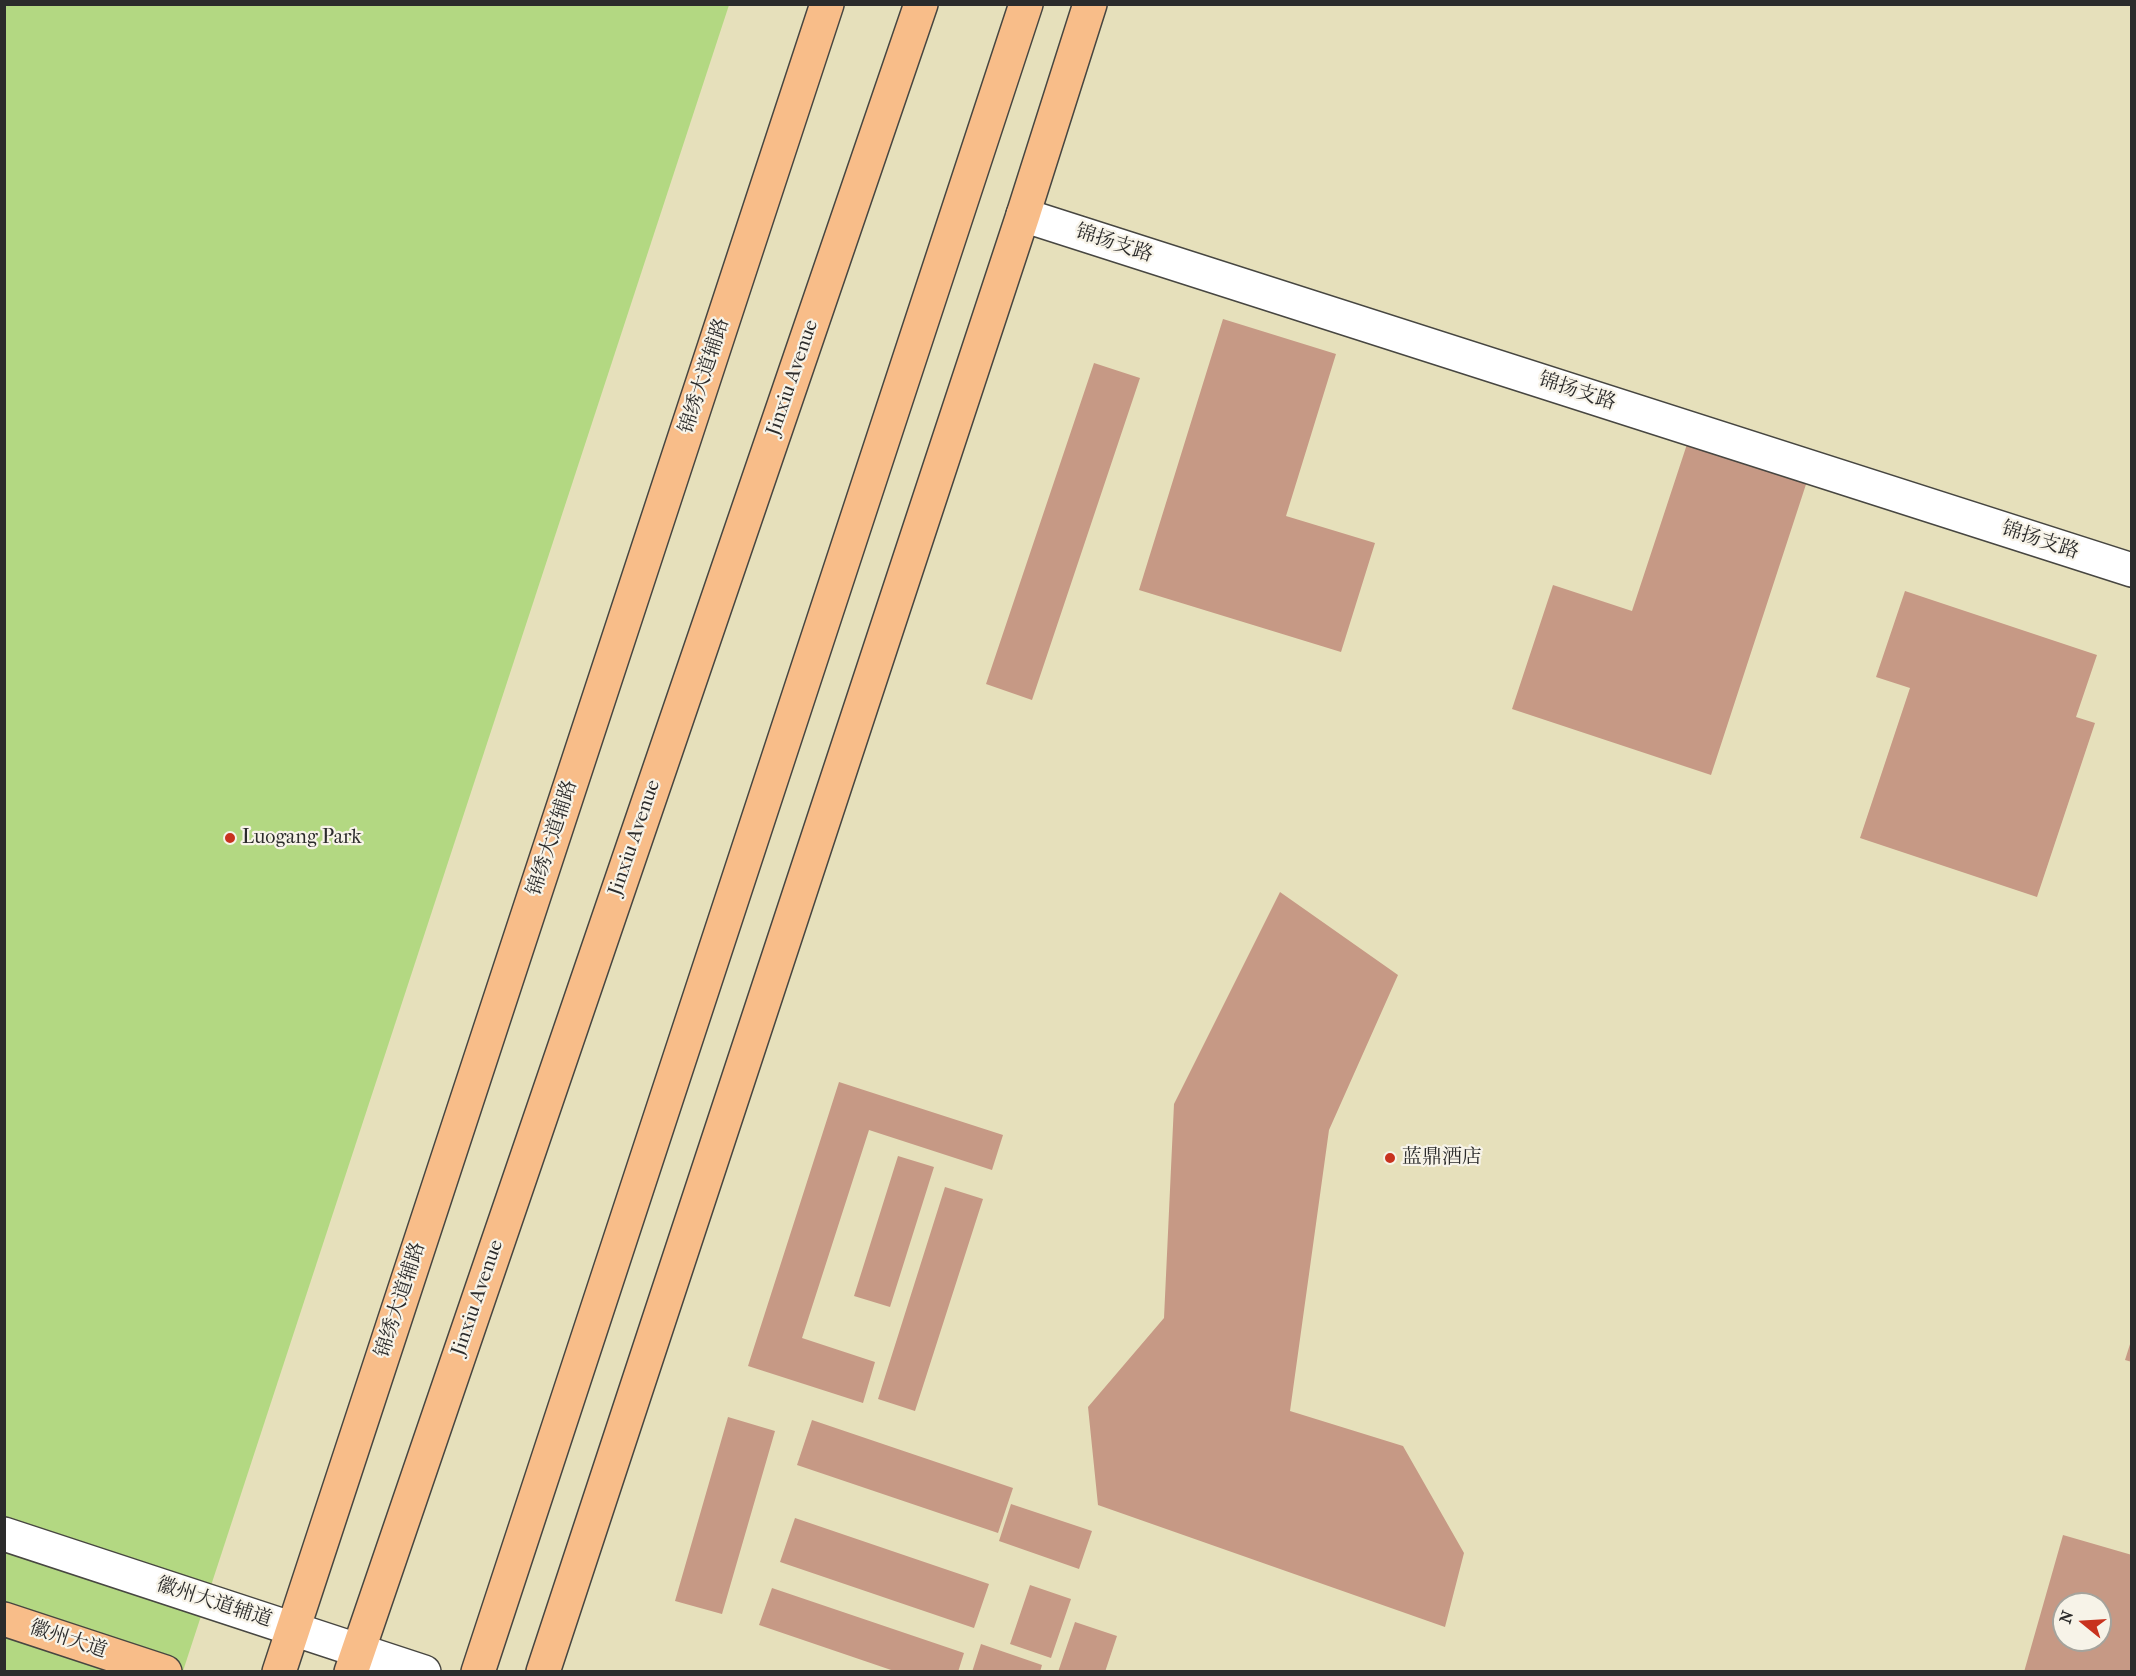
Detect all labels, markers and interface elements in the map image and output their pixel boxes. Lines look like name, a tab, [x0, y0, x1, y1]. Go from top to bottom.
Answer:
street label: 锦扬支路	[1072, 220, 1156, 268]
street label: 锦绣大道辅路	[675, 315, 735, 437]
street label: Jinxiu Avenue	[762, 317, 824, 439]
street label: 锦扬支路	[1535, 368, 1619, 416]
street label: 锦扬支路	[1998, 517, 2082, 565]
street label: 锦绣大道辅路	[523, 777, 583, 899]
street label: Jinxiu Avenue	[604, 777, 666, 899]
place label: Luogang Park	[242, 826, 362, 850]
marker: Luogang Park	[223, 831, 237, 845]
place label: 蓝鼎酒店	[1402, 1146, 1482, 1170]
marker: 蓝鼎酒店	[1383, 1151, 1397, 1165]
street label: Jinxiu Avenue	[447, 1237, 509, 1359]
street label: 锦绣大道辅路	[371, 1239, 431, 1361]
street label: 徽州大道辅道	[153, 1573, 275, 1633]
north arrow	[2052, 1592, 2112, 1652]
text: N	[2055, 1608, 2077, 1626]
street label: 徽州大道	[26, 1616, 110, 1664]

